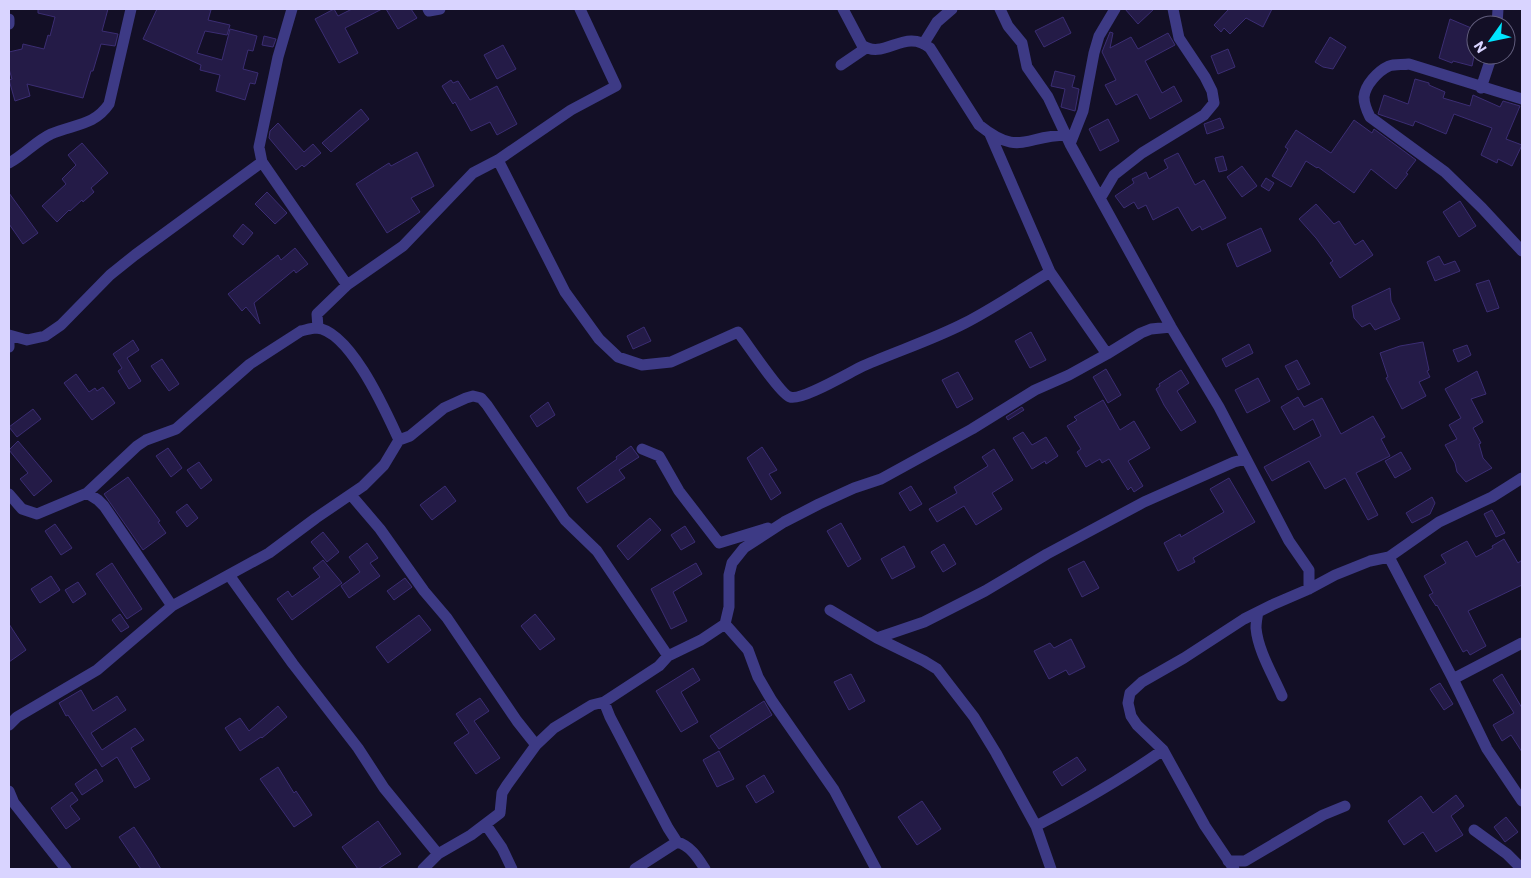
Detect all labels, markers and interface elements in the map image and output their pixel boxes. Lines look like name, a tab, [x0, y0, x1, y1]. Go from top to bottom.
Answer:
north arrow	[1466, 15, 1516, 65]
text: N	[1470, 38, 1490, 56]

